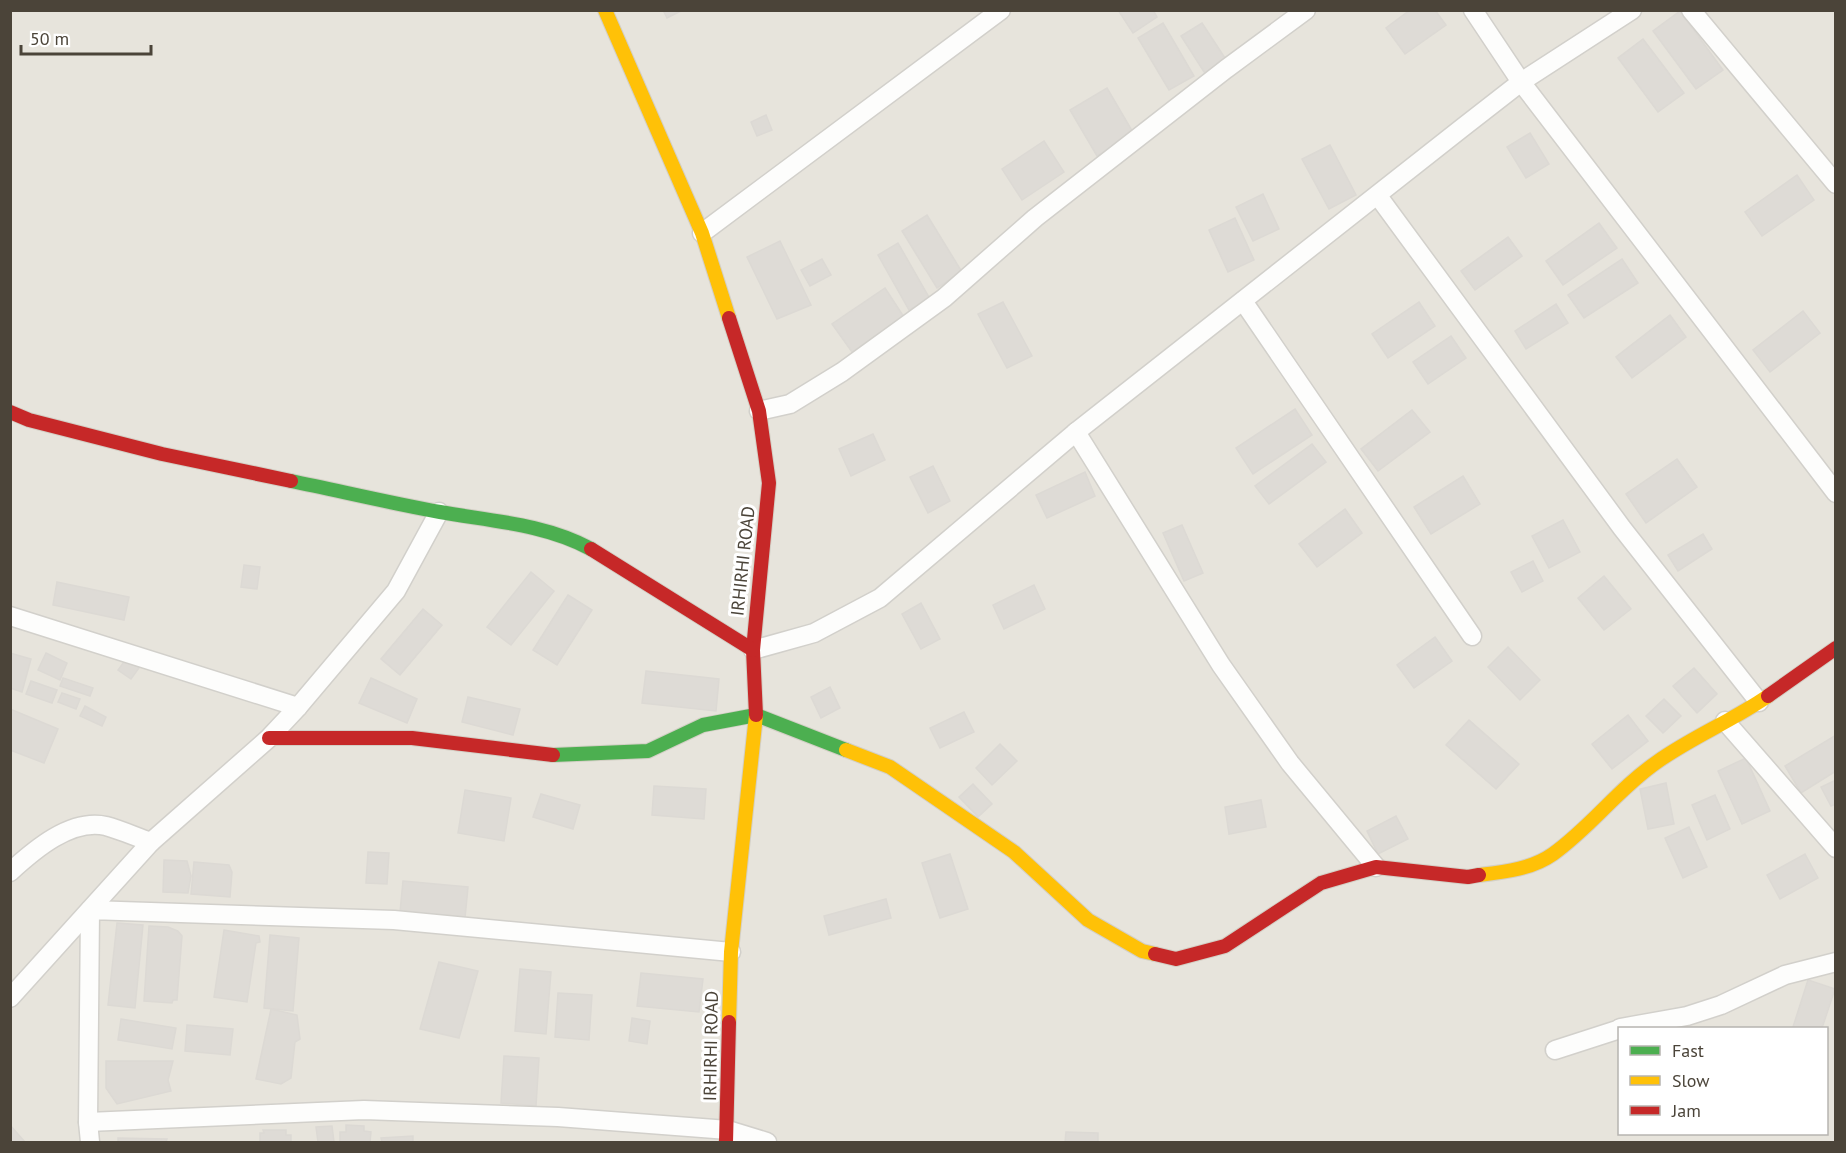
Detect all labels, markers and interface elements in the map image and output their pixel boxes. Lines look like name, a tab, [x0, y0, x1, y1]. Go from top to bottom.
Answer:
scale bar	[21, 18, 152, 56]
text: 50 m	[30, 27, 69, 50]
street label: IRHIRHI ROAD	[725, 505, 760, 617]
street label: IRHIRHI ROAD	[698, 991, 723, 1101]
legend	[1618, 1027, 1828, 1135]
text: Fast	[1672, 1039, 1704, 1062]
text: Slow	[1672, 1069, 1710, 1092]
text: Jam	[1671, 1099, 1701, 1122]

